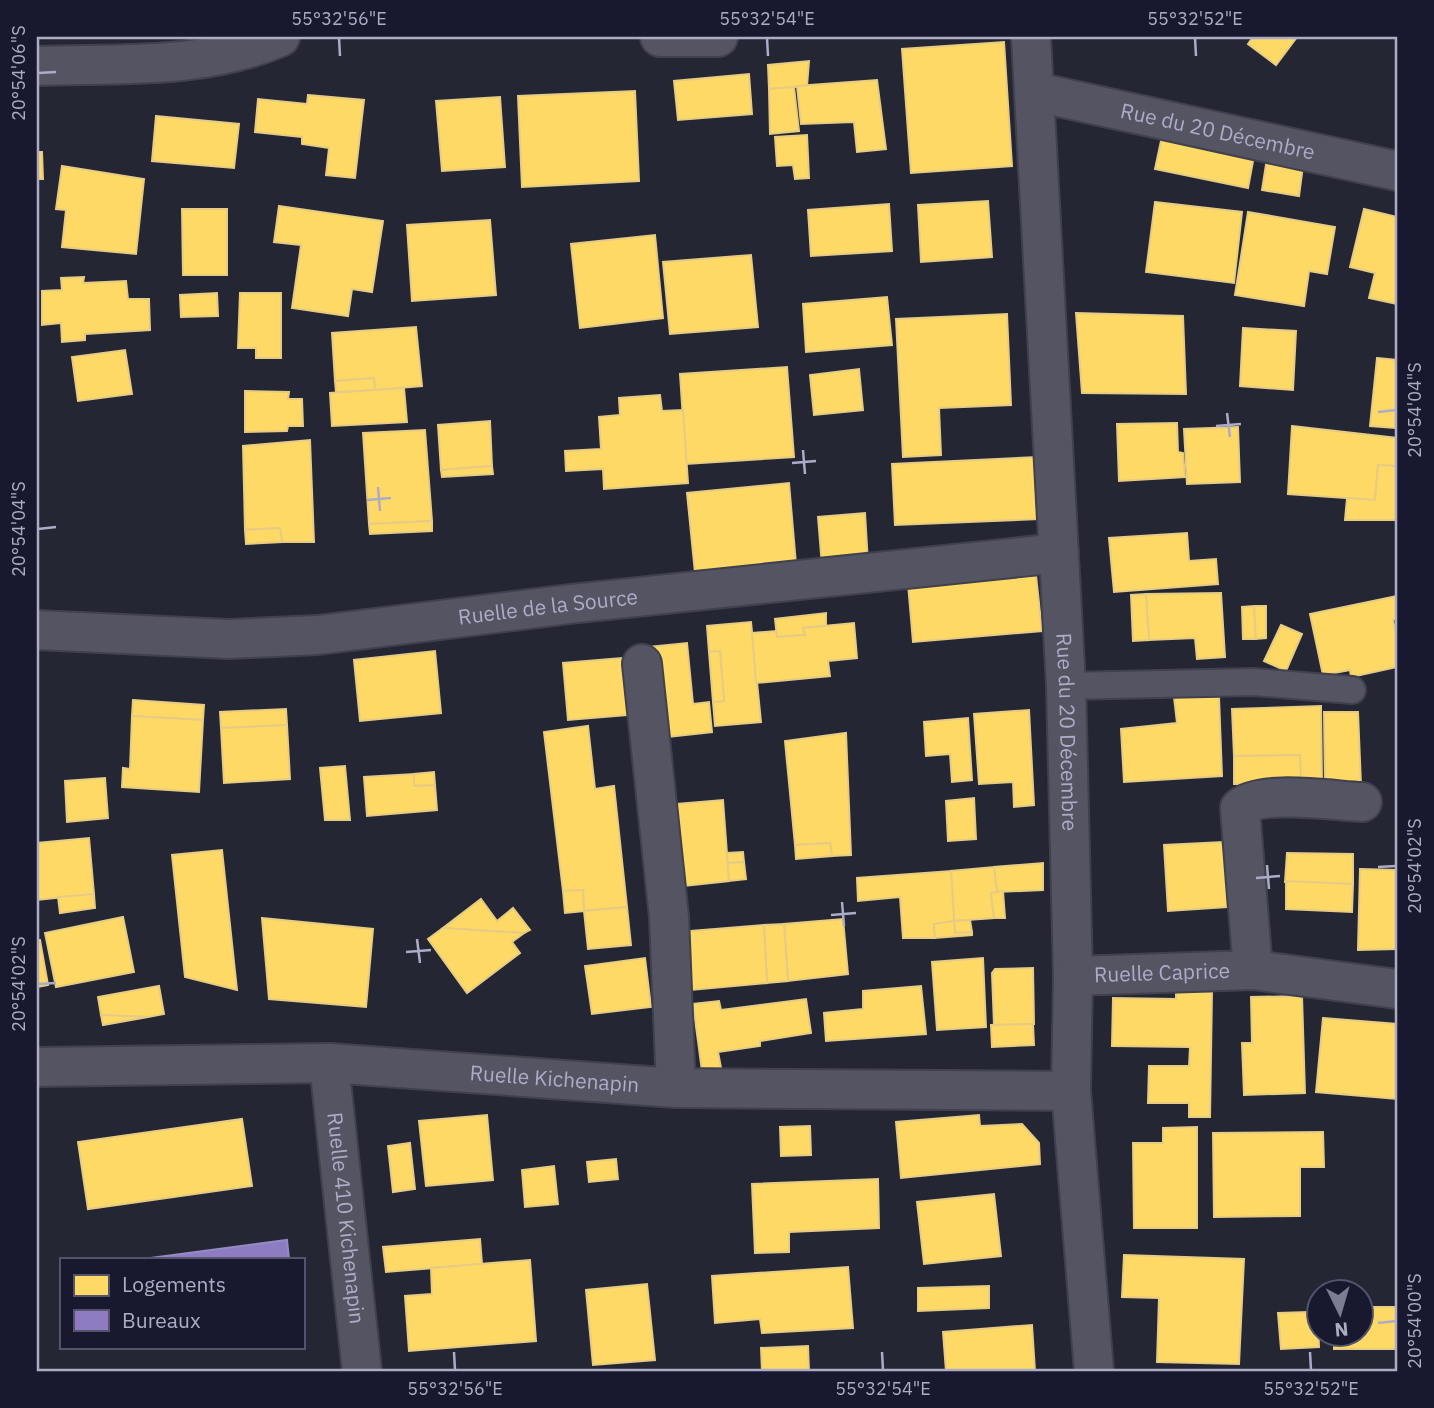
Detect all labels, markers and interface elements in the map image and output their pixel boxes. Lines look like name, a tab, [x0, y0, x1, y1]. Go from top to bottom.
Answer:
text: 55°32'56"E	[291, 7, 387, 30]
text: 55°32'54"E	[719, 7, 815, 30]
text: 55°32'52"E	[1147, 7, 1243, 30]
text: 20°54'06"S	[7, 25, 30, 121]
street label: Rue du 20 Décembre	[1118, 96, 1318, 166]
text: 20°54'04"S	[1403, 362, 1426, 458]
text: 20°54'04"S	[7, 481, 30, 577]
street label: Ruelle de la Source	[456, 582, 639, 631]
street label: Rue du 20 Décembre	[1050, 632, 1085, 832]
text: 20°54'02"S	[1403, 818, 1426, 914]
text: 20°54'02"S	[7, 936, 30, 1032]
street label: Ruelle Caprice	[1093, 956, 1230, 988]
street label: Ruelle Kichenapin	[469, 1058, 640, 1098]
street label: Ruelle 410 Kichenapin	[321, 1111, 372, 1325]
legend	[60, 1258, 304, 1348]
text: Logements	[122, 1270, 226, 1298]
text: 20°54'00"S	[1403, 1273, 1426, 1369]
north arrow	[1304, 1278, 1374, 1348]
text: Bureaux	[122, 1306, 201, 1334]
text: N	[1334, 1317, 1349, 1342]
text: 55°32'56"E	[407, 1377, 503, 1400]
text: 55°32'54"E	[835, 1377, 931, 1400]
text: 55°32'52"E	[1263, 1377, 1359, 1400]

